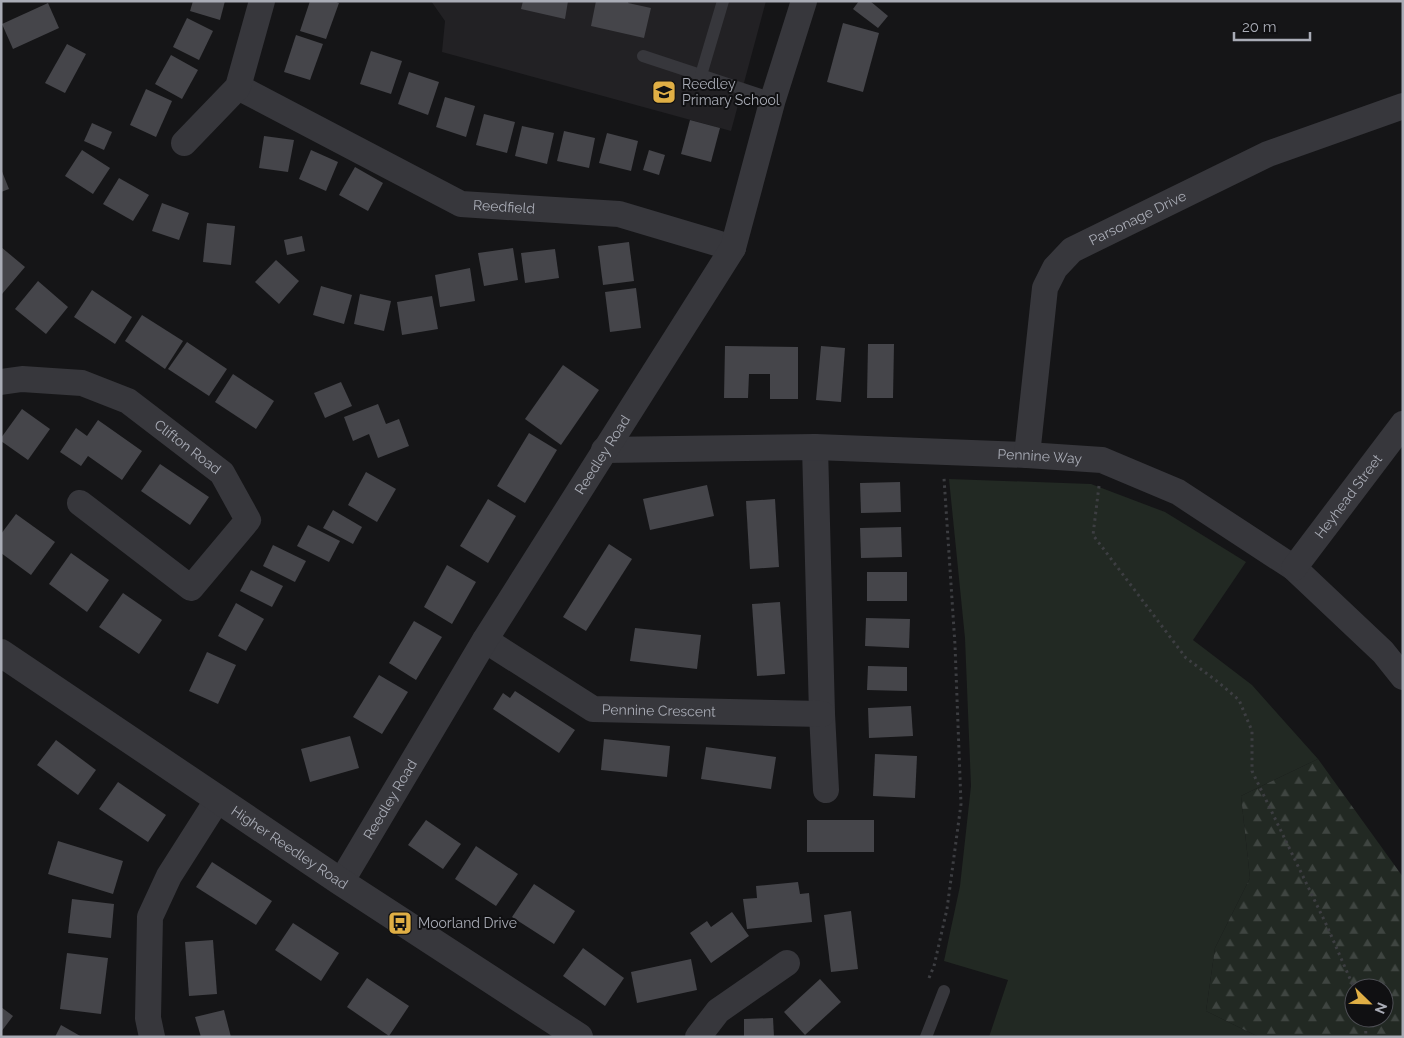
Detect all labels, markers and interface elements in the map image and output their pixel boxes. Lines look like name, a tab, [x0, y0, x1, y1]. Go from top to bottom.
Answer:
scale bar	[1234, 10, 1310, 42]
text: 20 m	[1242, 18, 1277, 36]
place label: Reedley Primary School	[682, 76, 780, 108]
school or university icon: Reedley Primary School	[651, 79, 677, 105]
street label: Parsonage Drive	[1086, 187, 1189, 248]
street label: Reedfield	[473, 197, 535, 217]
street label: Reedley Road	[571, 412, 633, 497]
street label: Clifton Road	[151, 416, 224, 477]
street label: Pennine Way	[997, 446, 1083, 467]
street label: Heyhead Street	[1311, 451, 1385, 541]
street label: Pennine Crescent	[602, 701, 716, 720]
street label: Reedley Road	[360, 757, 420, 842]
street label: Higher Reedley Road	[228, 803, 351, 892]
bus stop icon: Moorland Drive	[387, 910, 413, 936]
place label: Moorland Drive	[418, 915, 517, 931]
north arrow	[1344, 978, 1394, 1028]
text: N	[1372, 1000, 1390, 1016]

